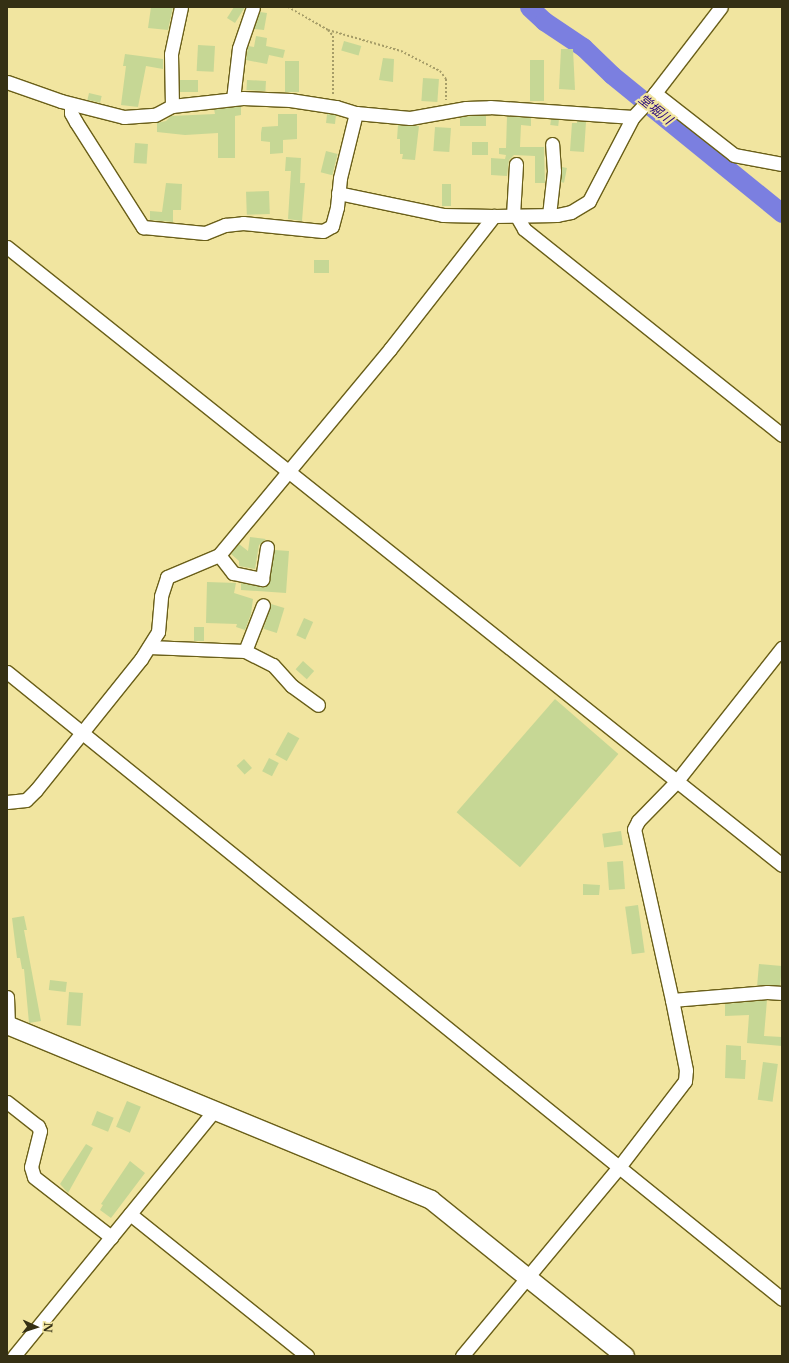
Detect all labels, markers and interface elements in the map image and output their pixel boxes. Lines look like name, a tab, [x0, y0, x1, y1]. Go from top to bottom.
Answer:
water label: 堂堀川	[635, 92, 675, 128]
north arrow	[16, 1307, 56, 1347]
text: N	[41, 1322, 55, 1333]

